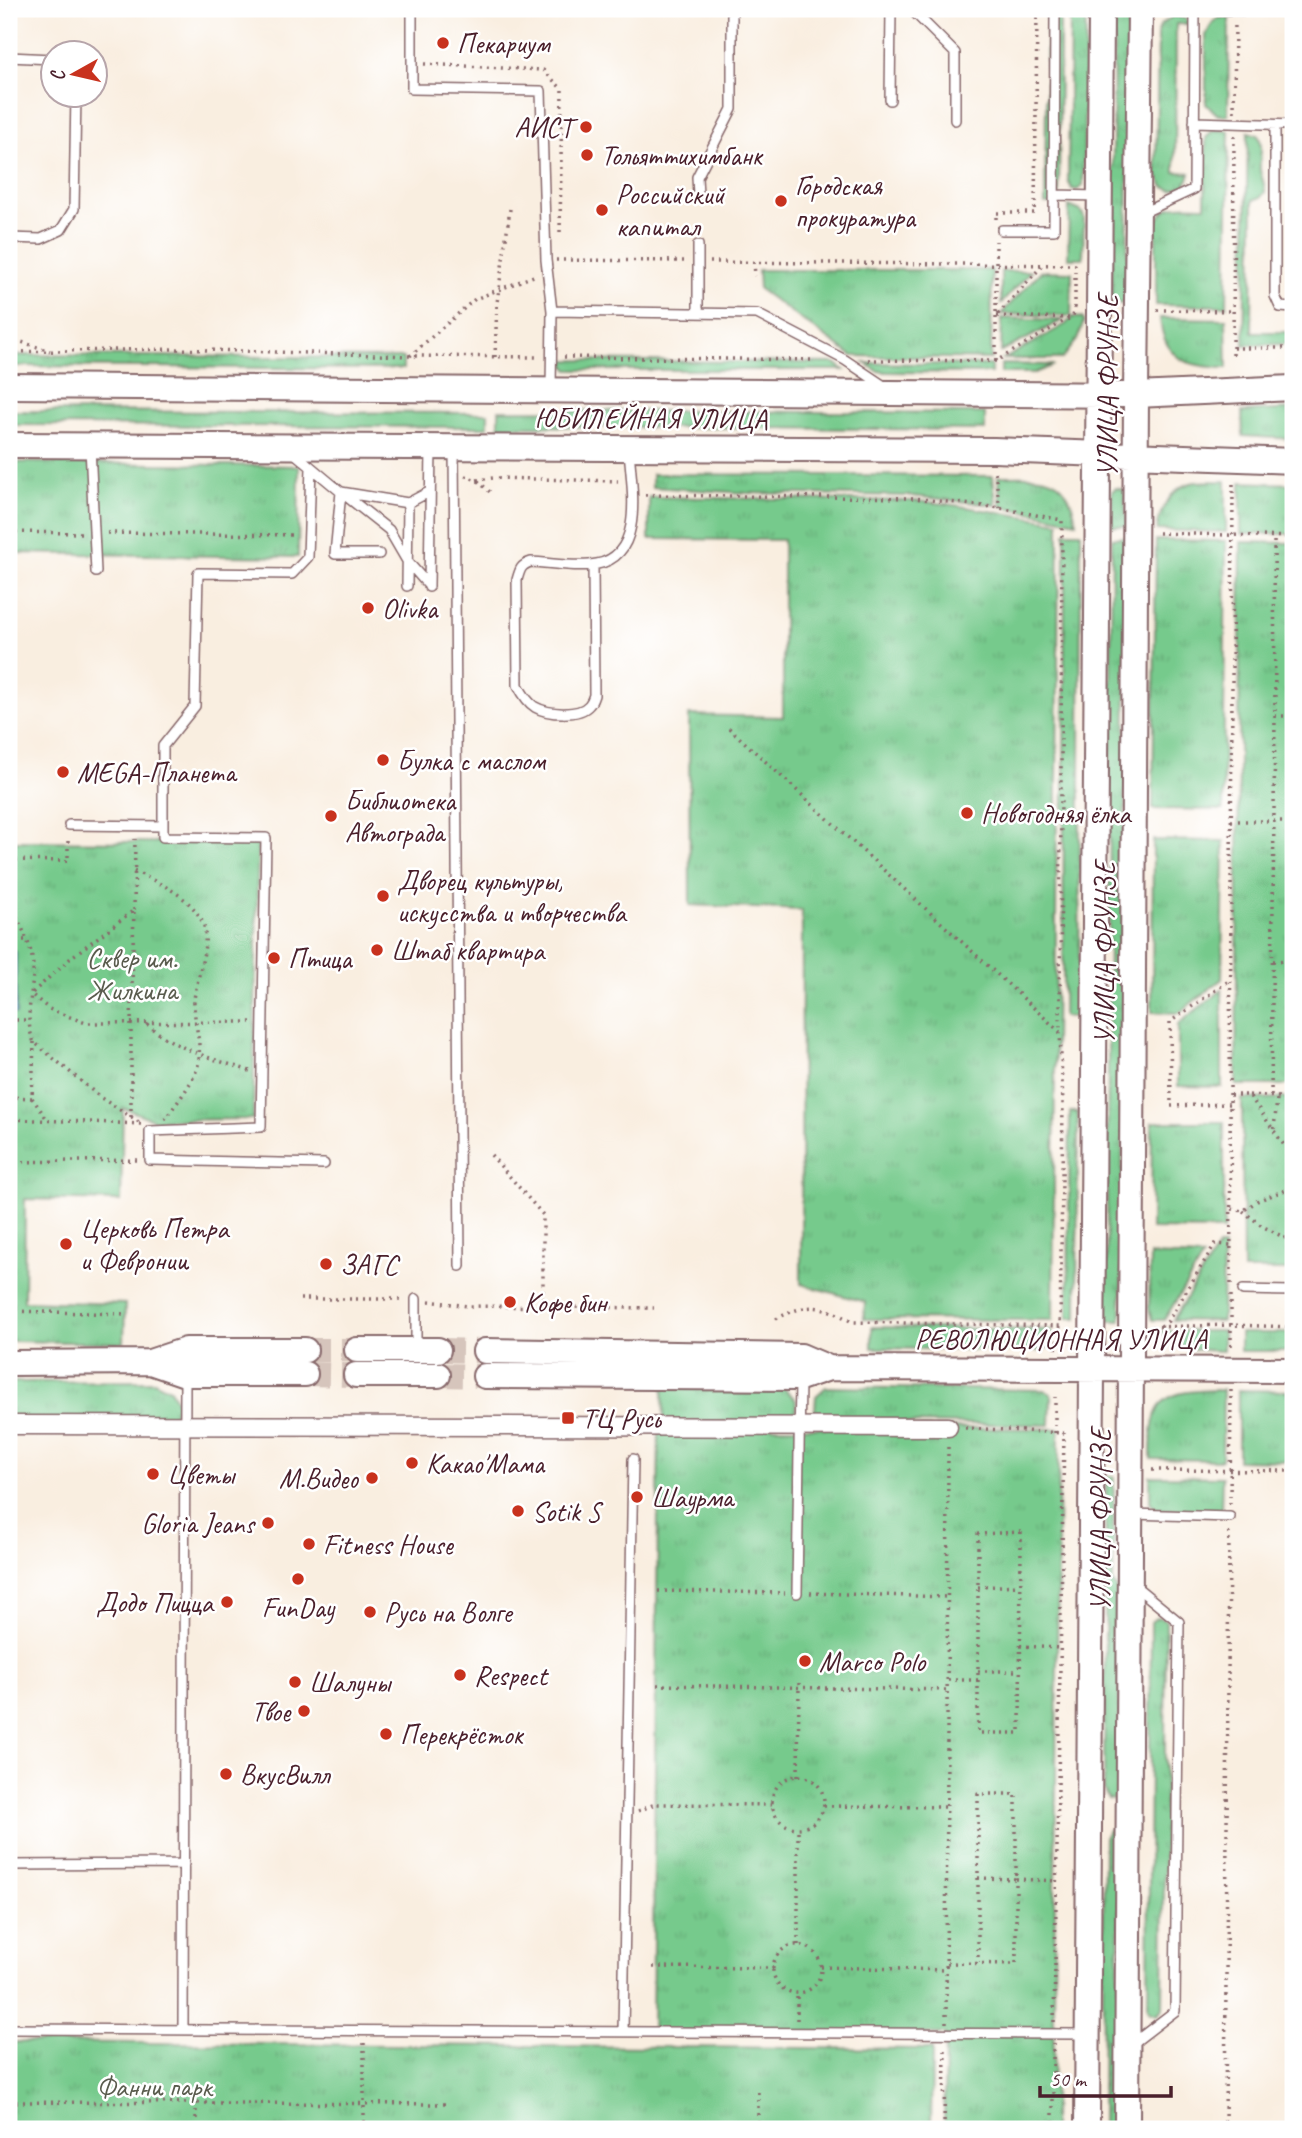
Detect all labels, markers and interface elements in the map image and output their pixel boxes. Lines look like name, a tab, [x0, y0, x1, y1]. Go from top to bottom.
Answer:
place label: Пекариум	[457, 26, 552, 61]
marker: Пекариум	[435, 35, 451, 51]
north arrow	[38, 38, 108, 108]
text: С	[45, 67, 71, 83]
place label: АИСТ	[514, 110, 579, 145]
marker: АИСТ	[578, 119, 594, 135]
place label: Тольяттихимбанк	[601, 138, 764, 173]
marker: Тольяттихимбанк	[579, 147, 595, 163]
place label: Городская прокуратура	[795, 168, 917, 235]
place label: Российский капитал	[616, 177, 726, 244]
marker: Городская прокуратура	[773, 193, 789, 209]
marker: Российский капитал	[594, 202, 610, 218]
street label: УЛИЦА ФРУНЗЕ	[1090, 291, 1125, 477]
street label: ЮБИЛЕЙНАЯ УЛИЦА	[535, 401, 768, 436]
place label: Olivka	[382, 591, 439, 626]
marker: Olivka	[360, 600, 376, 616]
place label: Булка с маслом	[397, 743, 547, 778]
marker: Булка с маслом	[375, 752, 391, 768]
place label: MEGA-Планета	[77, 755, 238, 790]
marker: MEGA-Планета	[55, 764, 71, 780]
place label: Библиотека Автограда	[345, 783, 457, 850]
place label: Новогодняя ёлка	[981, 796, 1132, 831]
marker: Новогодняя ёлка	[959, 805, 975, 821]
marker: Библиотека Автограда	[323, 808, 339, 824]
street label: УЛИЦА ФРУНЗЕ	[1087, 858, 1122, 1044]
place label: Дворец культуры, искусства и творчества	[397, 863, 628, 930]
marker: Дворец культуры, искусства и творчества	[375, 888, 391, 904]
place label: Штаб квартира	[391, 933, 546, 968]
park label: Сквер им. Жилкина	[87, 941, 179, 1008]
place label: Птица	[288, 941, 353, 976]
marker: Штаб квартира	[369, 942, 385, 958]
marker: Птица	[266, 950, 282, 966]
place label: Церковь Петра и Февронии	[80, 1211, 230, 1278]
marker: Церковь Петра и Февронии	[58, 1236, 74, 1252]
place label: ЗАГС	[340, 1247, 401, 1282]
marker: ЗАГС	[318, 1256, 334, 1272]
place label: Кофе бин	[524, 1285, 609, 1320]
marker: Кофе бин	[502, 1294, 518, 1310]
street label: РЕВОЛЮЦИОННАЯ УЛИЦА	[915, 1322, 1209, 1357]
place label: ТЦ Русь	[582, 1401, 663, 1436]
marker: ТЦ Русь	[560, 1410, 576, 1426]
street label: УЛИЦА ФРУНЗЕ	[1083, 1425, 1118, 1611]
place label: Какао'Мама	[426, 1446, 546, 1481]
marker: Какао'Мама	[404, 1455, 420, 1471]
place label: Цветы	[167, 1457, 237, 1492]
place label: М.Видео	[279, 1461, 360, 1496]
marker: Цветы	[145, 1466, 161, 1482]
marker: М.Видео	[364, 1470, 380, 1486]
place label: Шаурма	[651, 1480, 735, 1515]
marker: Шаурма	[629, 1489, 645, 1505]
place label: Sotik S	[532, 1494, 604, 1529]
marker: Sotik S	[510, 1503, 526, 1519]
place label: Gloria Jeans	[141, 1506, 256, 1541]
marker: Gloria Jeans	[260, 1515, 276, 1531]
place label: Fitness House	[323, 1527, 455, 1562]
marker: Fitness House	[301, 1536, 317, 1552]
marker: FunDay	[290, 1571, 306, 1587]
place label: Додо Пицца	[96, 1585, 215, 1620]
place label: FunDay	[262, 1590, 337, 1625]
marker: Додо Пицца	[219, 1594, 235, 1610]
place label: Русь на Волге	[384, 1595, 514, 1630]
marker: Русь на Волге	[362, 1604, 378, 1620]
place label: Marco Polo	[819, 1644, 927, 1679]
marker: Marco Polo	[797, 1653, 813, 1669]
place label: Respect	[474, 1658, 550, 1693]
place label: Шалуны	[309, 1665, 392, 1700]
marker: Respect	[452, 1667, 468, 1683]
marker: Шалуны	[287, 1674, 303, 1690]
place label: Твое	[251, 1694, 292, 1729]
marker: Твое	[296, 1703, 312, 1719]
place label: Перекрёсток	[400, 1717, 525, 1752]
marker: Перекрёсток	[378, 1726, 394, 1742]
place label: ВкусВилл	[240, 1757, 332, 1792]
marker: ВкусВилл	[218, 1766, 234, 1782]
scale bar	[1040, 2054, 1171, 2098]
text: 50 m	[1050, 2066, 1088, 2092]
park label: Фанни парк	[96, 2069, 214, 2104]

